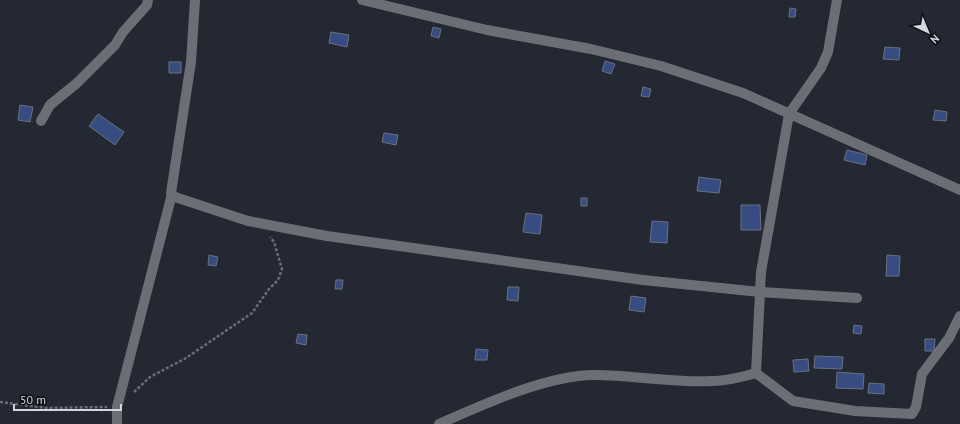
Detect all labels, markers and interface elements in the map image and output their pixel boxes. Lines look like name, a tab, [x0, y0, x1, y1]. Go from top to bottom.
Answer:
north arrow	[908, 12, 948, 52]
text: N	[927, 32, 942, 47]
scale bar	[14, 386, 121, 412]
text: 50 m	[20, 392, 46, 407]

